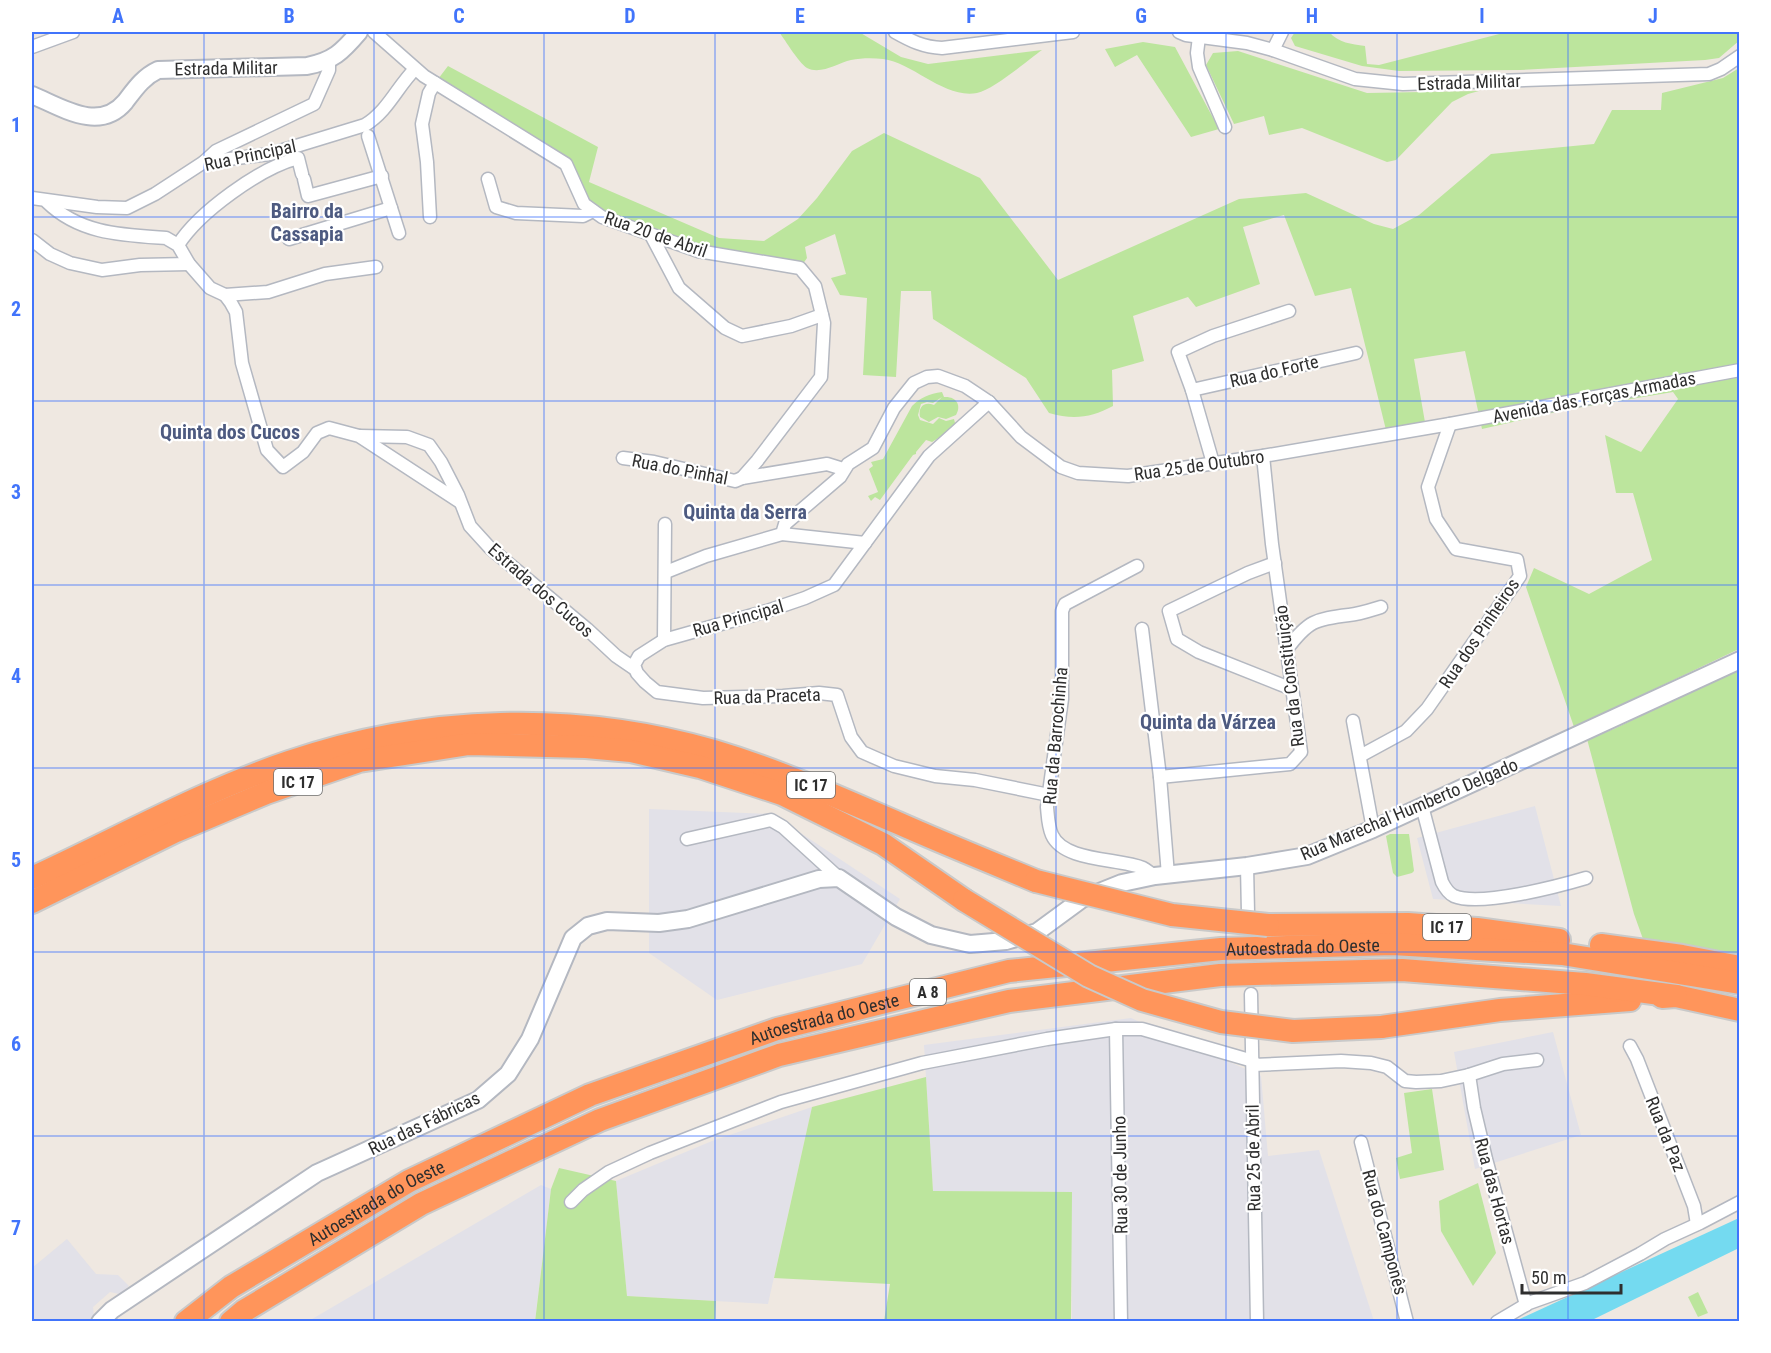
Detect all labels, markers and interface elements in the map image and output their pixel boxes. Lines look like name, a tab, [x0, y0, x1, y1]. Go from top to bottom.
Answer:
text: A	[112, 4, 124, 28]
text: B	[283, 4, 295, 28]
text: C	[453, 4, 465, 28]
text: D	[624, 4, 636, 28]
text: E	[795, 4, 805, 28]
text: F	[966, 4, 976, 28]
text: G	[1135, 4, 1147, 28]
text: H	[1306, 4, 1318, 28]
text: I	[1479, 4, 1485, 28]
text: J	[1648, 4, 1658, 28]
street label: Estrada Militar	[174, 57, 278, 79]
street label: Estrada Militar	[1417, 70, 1522, 94]
text: 1	[11, 113, 21, 137]
street label: Rua Principal	[202, 135, 298, 175]
district label: Bairro da Cassapia	[271, 199, 343, 246]
street label: Rua 20 de Abril	[602, 207, 710, 261]
text: 2	[11, 297, 21, 321]
street label: Rua do Forte	[1228, 351, 1320, 391]
street label: Avenida das Forças Armadas	[1491, 367, 1697, 427]
district label: Quinta dos Cucos	[160, 420, 300, 444]
street label: Rua 25 de Outubro	[1133, 445, 1265, 485]
street label: Rua do Pinhal	[630, 449, 730, 489]
text: 3	[11, 480, 21, 504]
district label: Quinta da Serra	[683, 500, 807, 524]
street label: Estrada dos Cucos	[484, 539, 598, 641]
street label: Rua dos Pinheiros	[1435, 574, 1523, 692]
street label: Rua Principal	[690, 595, 786, 641]
street label: Rua da Constituição	[1270, 604, 1308, 748]
text: 4	[11, 664, 21, 688]
street label: Rua da Barrochinha	[1039, 666, 1071, 806]
street label: Rua da Praceta	[713, 684, 821, 708]
district label: Quinta da Várzea	[1140, 710, 1276, 734]
street label: Rua Marechal Humberto Delgado	[1297, 754, 1521, 864]
road number: IC 17	[274, 769, 322, 795]
road number: IC 17	[787, 772, 835, 798]
text: 5	[11, 848, 21, 872]
road number: IC 17	[1423, 914, 1471, 940]
street label: Autoestrada do Oeste	[1226, 934, 1380, 959]
road number: A 8	[910, 979, 946, 1005]
street label: Autoestrada do Oeste	[746, 988, 901, 1049]
text: 6	[11, 1032, 21, 1056]
street label: Rua das Fábricas	[365, 1087, 483, 1159]
street label: Rua da Paz	[1641, 1093, 1691, 1175]
street label: Rua 25 de Abril	[1242, 1104, 1264, 1212]
street label: Rua 30 de Junho	[1108, 1116, 1132, 1234]
street label: Rua das Hortas	[1471, 1136, 1519, 1246]
street label: Autoestrada do Oeste	[304, 1155, 448, 1249]
street label: Rua do Camponês	[1358, 1167, 1412, 1297]
text: 7	[11, 1216, 21, 1240]
scale bar	[1522, 1257, 1621, 1295]
text: 50 m	[1531, 1267, 1566, 1288]

